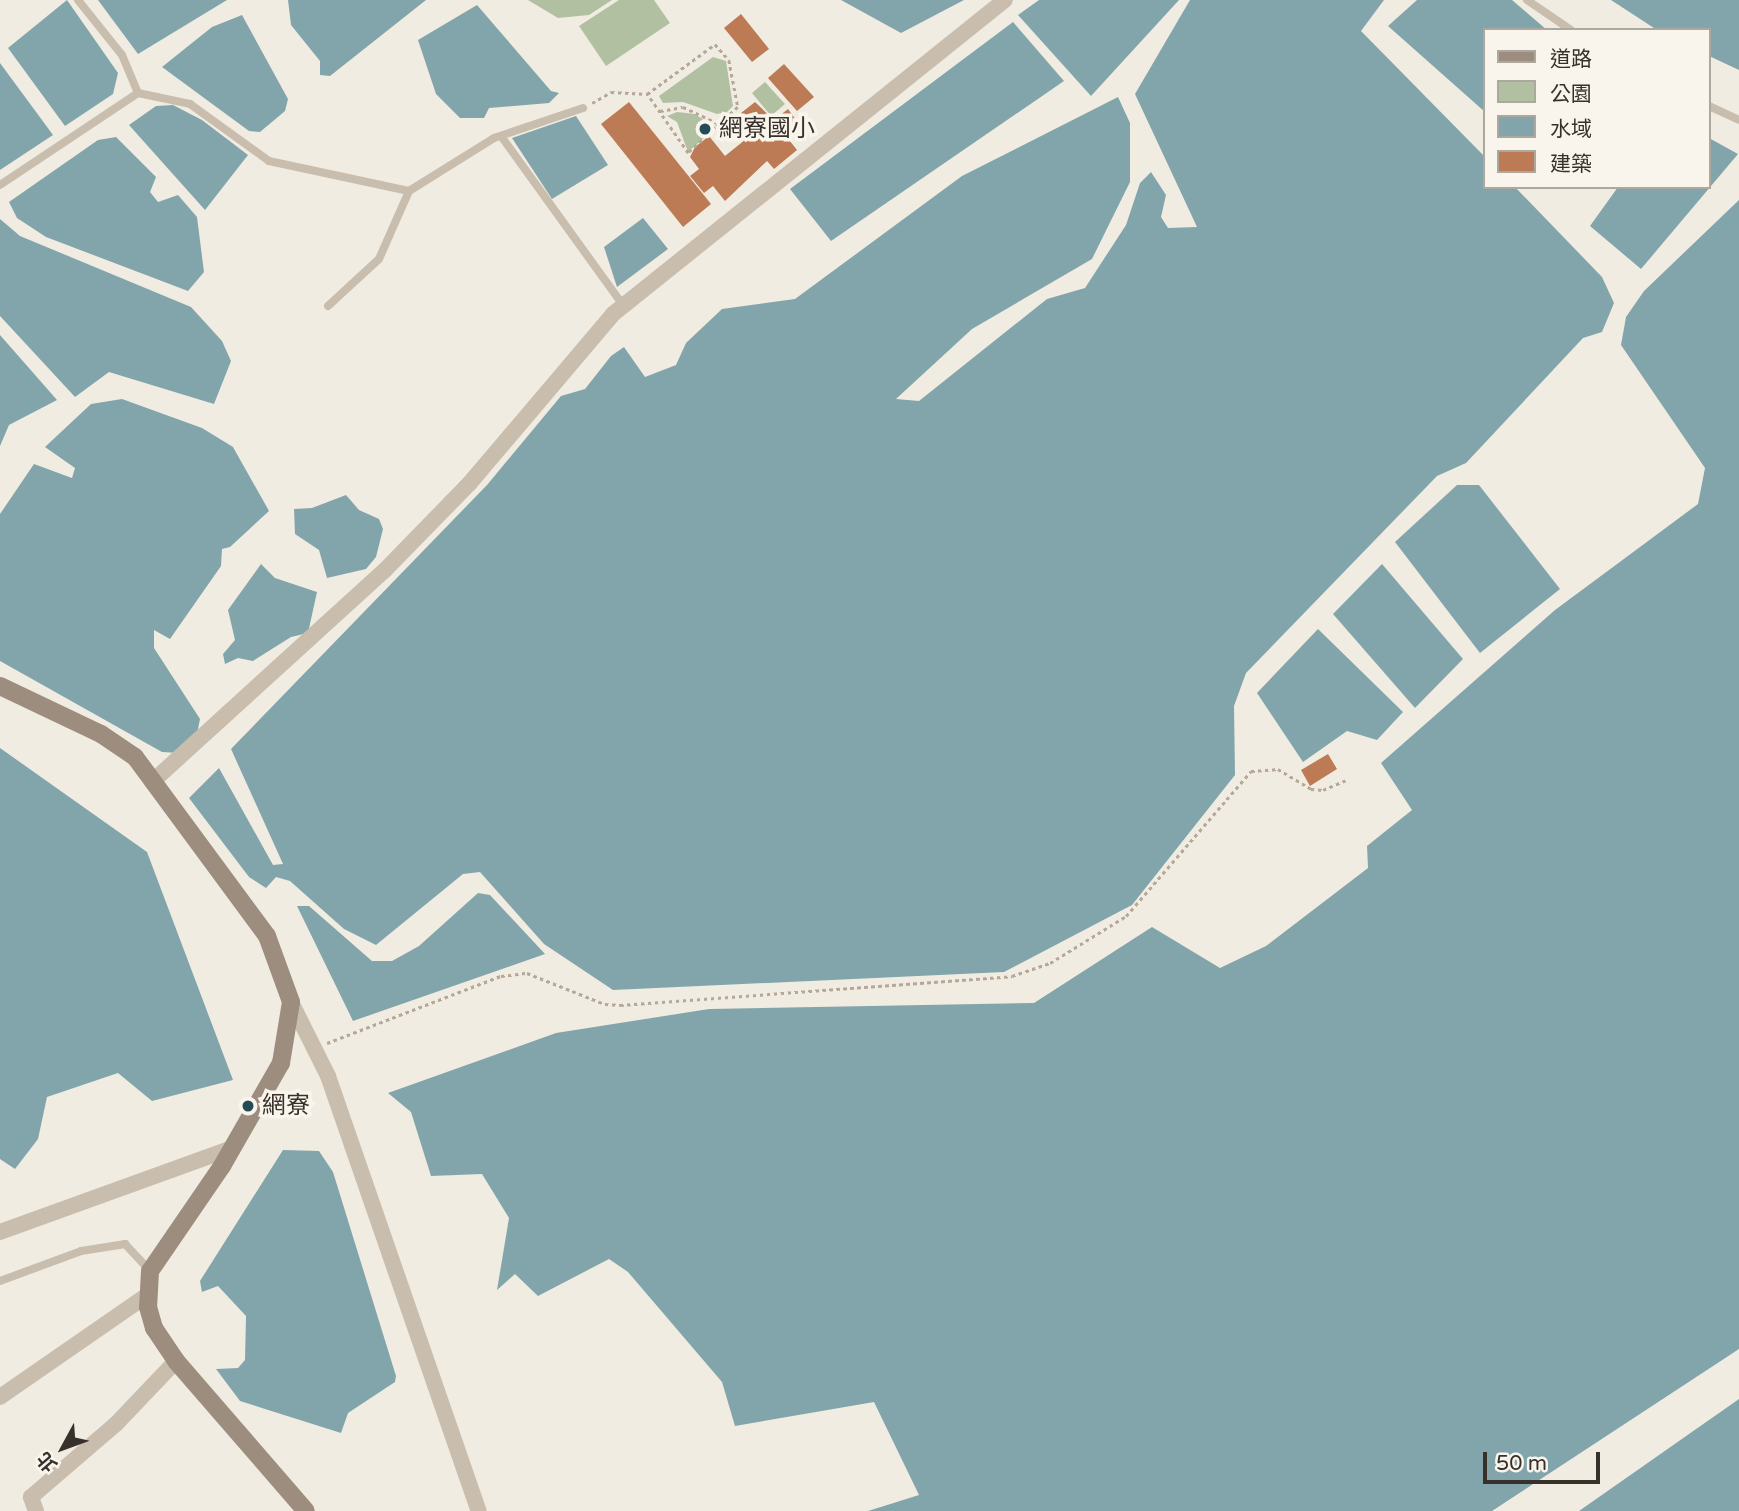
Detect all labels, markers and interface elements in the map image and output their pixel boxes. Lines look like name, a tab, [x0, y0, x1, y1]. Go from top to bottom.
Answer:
legend	[1484, 28, 1711, 189]
text: 道路	[1550, 47, 1592, 72]
text: 公園	[1550, 82, 1592, 107]
place label: 網寮國小	[719, 115, 815, 143]
text: 水域	[1550, 117, 1592, 142]
marker: 網寮國小	[697, 121, 713, 137]
text: 建築	[1550, 152, 1592, 177]
place label: 網寮	[262, 1092, 310, 1120]
marker: 網寮	[240, 1098, 256, 1114]
north arrow	[28, 1413, 98, 1483]
scale bar	[1487, 1438, 1604, 1482]
text: 北	[33, 1447, 62, 1476]
text: 50 m	[1496, 1451, 1547, 1476]

